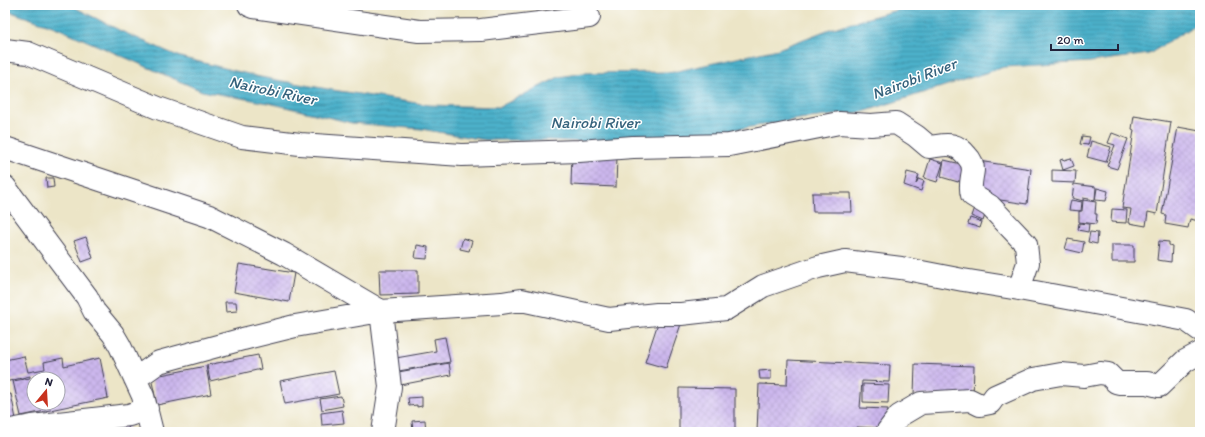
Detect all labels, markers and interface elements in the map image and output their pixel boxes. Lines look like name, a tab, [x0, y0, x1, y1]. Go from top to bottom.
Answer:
scale bar	[1051, 26, 1118, 52]
text: 20 m	[1057, 33, 1084, 47]
water label: Nairobi River	[869, 53, 961, 103]
water label: Nairobi River	[227, 72, 320, 109]
water label: Nairobi River	[551, 113, 641, 132]
north arrow	[26, 371, 66, 411]
text: N	[43, 375, 54, 389]

